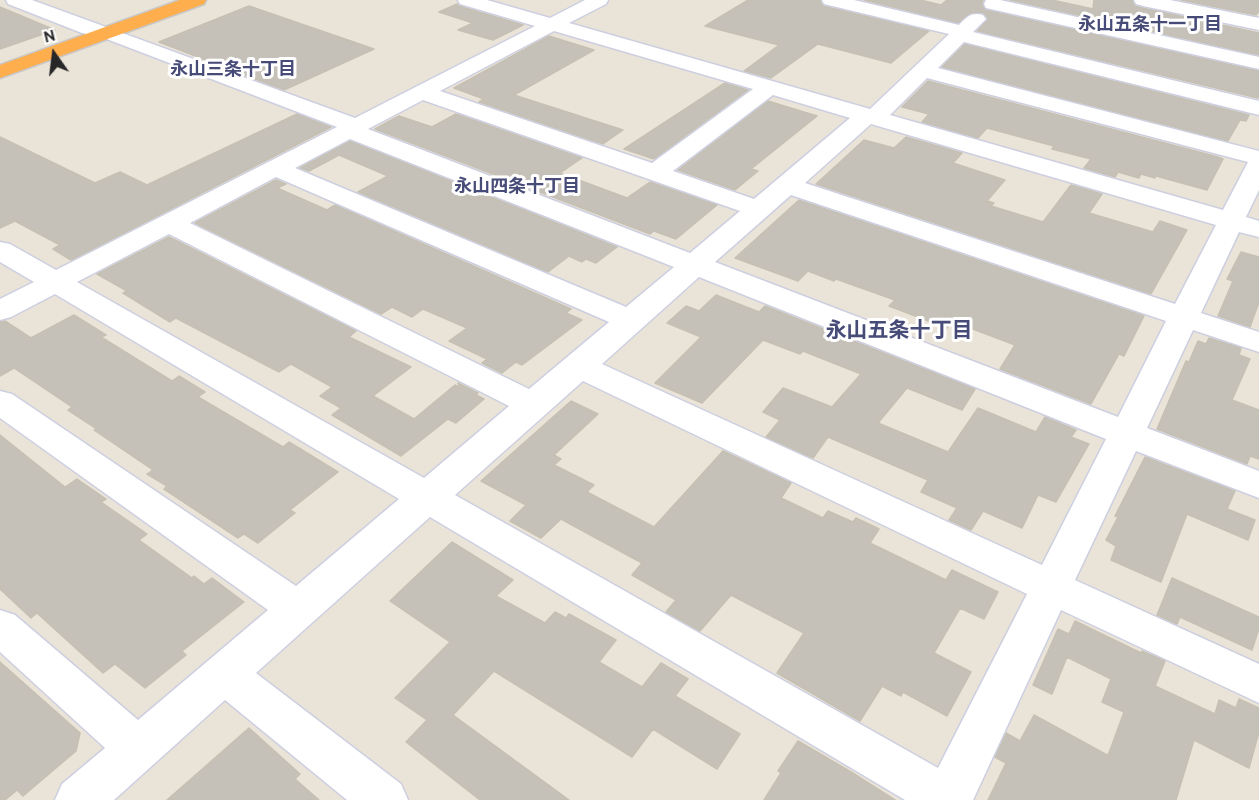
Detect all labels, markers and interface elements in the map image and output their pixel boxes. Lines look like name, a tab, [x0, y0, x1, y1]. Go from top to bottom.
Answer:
district label: 永山五条十一丁目	[1078, 14, 1222, 36]
north arrow	[24, 24, 84, 84]
text: N	[42, 25, 57, 47]
district label: 永山三条十丁目	[170, 59, 296, 81]
district label: 永山四条十丁目	[454, 176, 580, 198]
district label: 永山五条十丁目	[826, 318, 972, 344]

